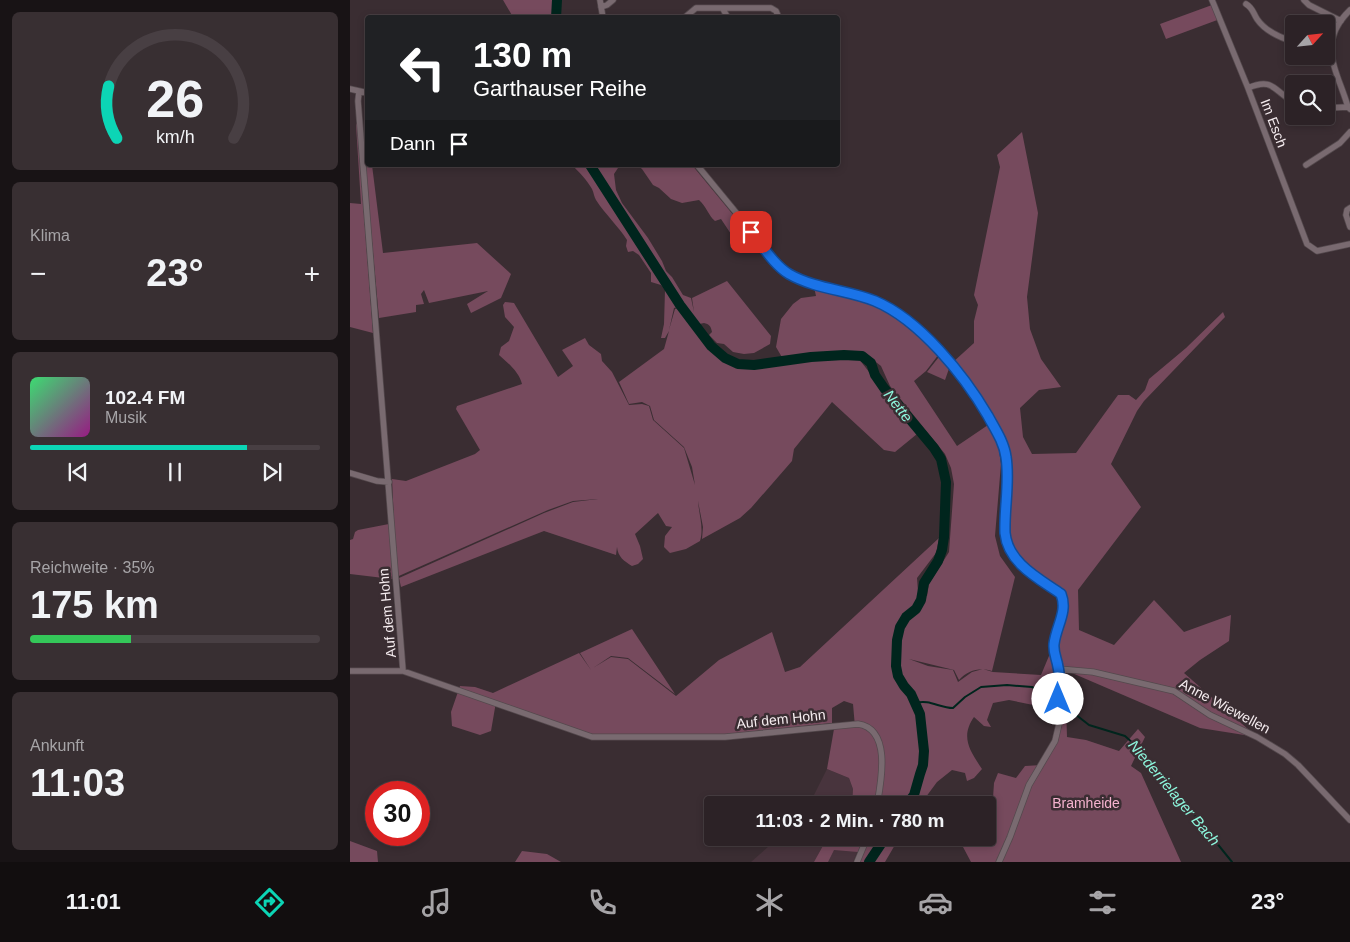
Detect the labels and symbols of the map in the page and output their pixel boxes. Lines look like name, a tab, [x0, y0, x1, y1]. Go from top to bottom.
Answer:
north arrow	[1285, 15, 1335, 65]
street label: Im Esch	[1257, 97, 1291, 149]
pin	[730, 211, 772, 253]
water label: Nette	[881, 386, 916, 425]
street label: Auf dem Hohn	[375, 568, 399, 658]
position arrow	[1031, 672, 1083, 724]
street label: Anne Wiewellen	[1177, 675, 1273, 737]
street label: Auf dem Hohn	[736, 706, 826, 732]
water label: Niederrielager Bach	[1125, 736, 1224, 849]
speed limit sign: 30	[365, 781, 430, 846]
park label: Bramheide	[1052, 795, 1120, 811]

